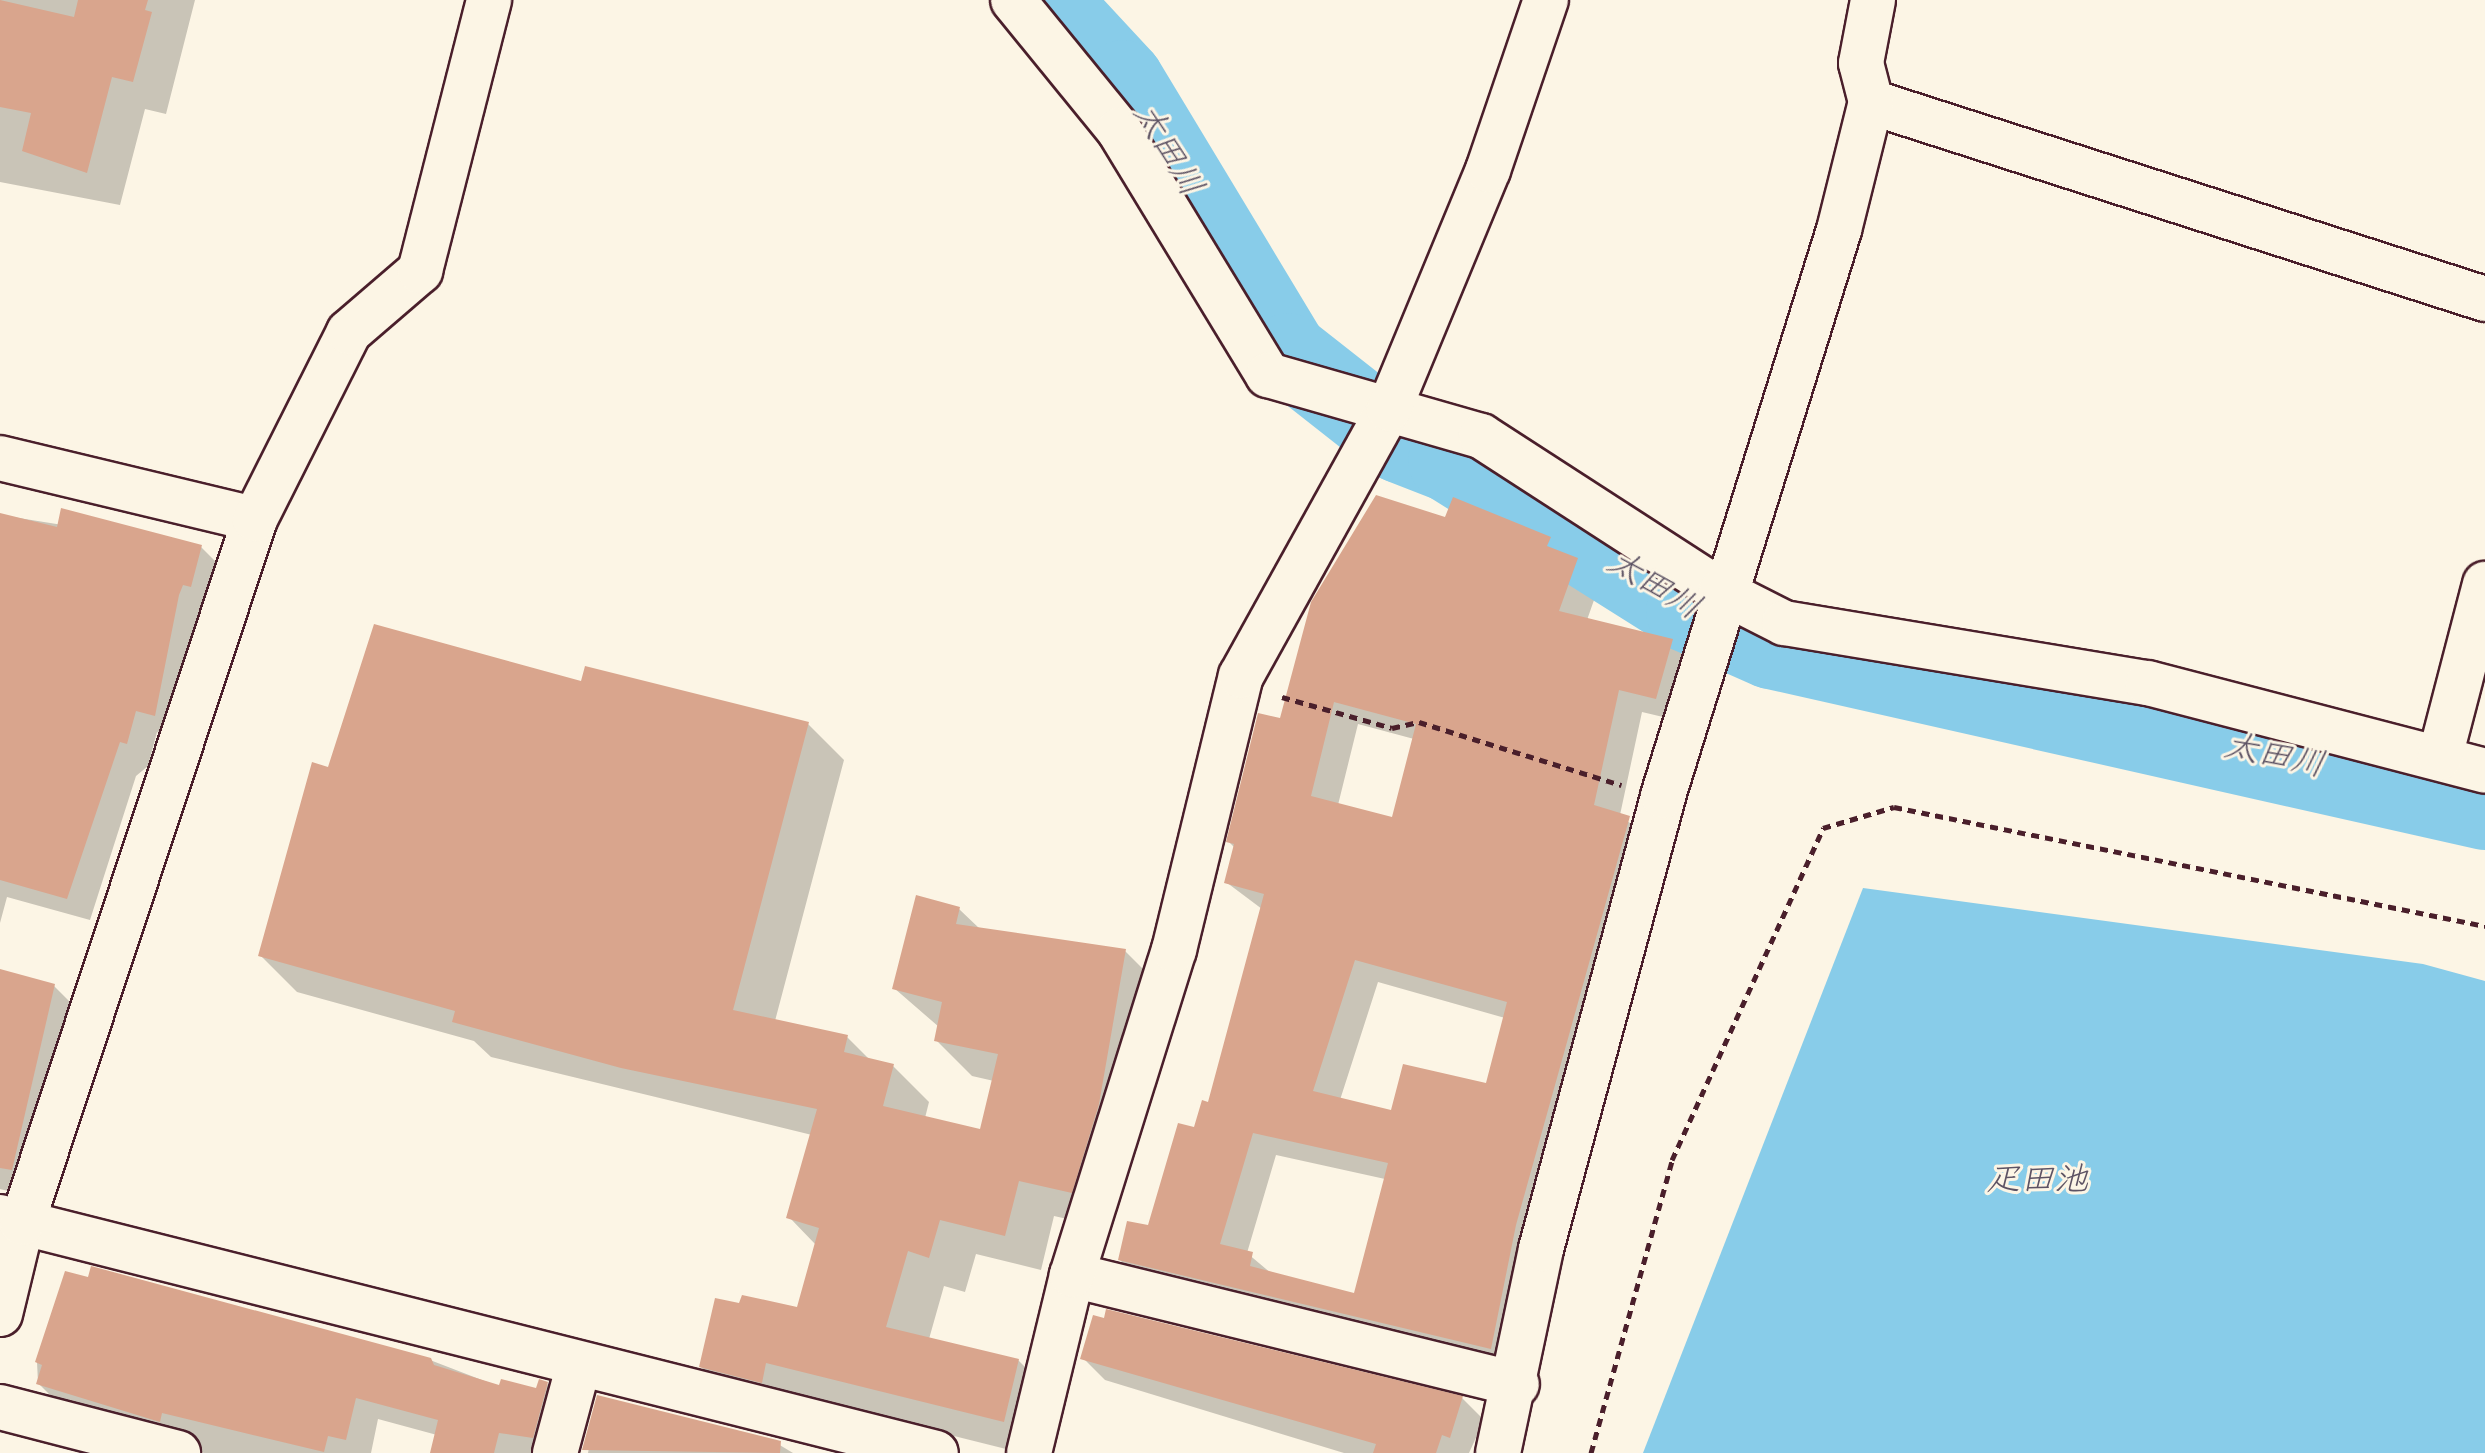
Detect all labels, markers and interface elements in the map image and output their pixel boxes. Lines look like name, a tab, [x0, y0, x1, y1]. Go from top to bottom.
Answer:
water label: 太田川	[1122, 97, 1210, 205]
water label: 太田川	[1599, 543, 1707, 631]
water label: 太田川	[2220, 727, 2328, 789]
water label: 疋田池	[1986, 1163, 2088, 1203]

